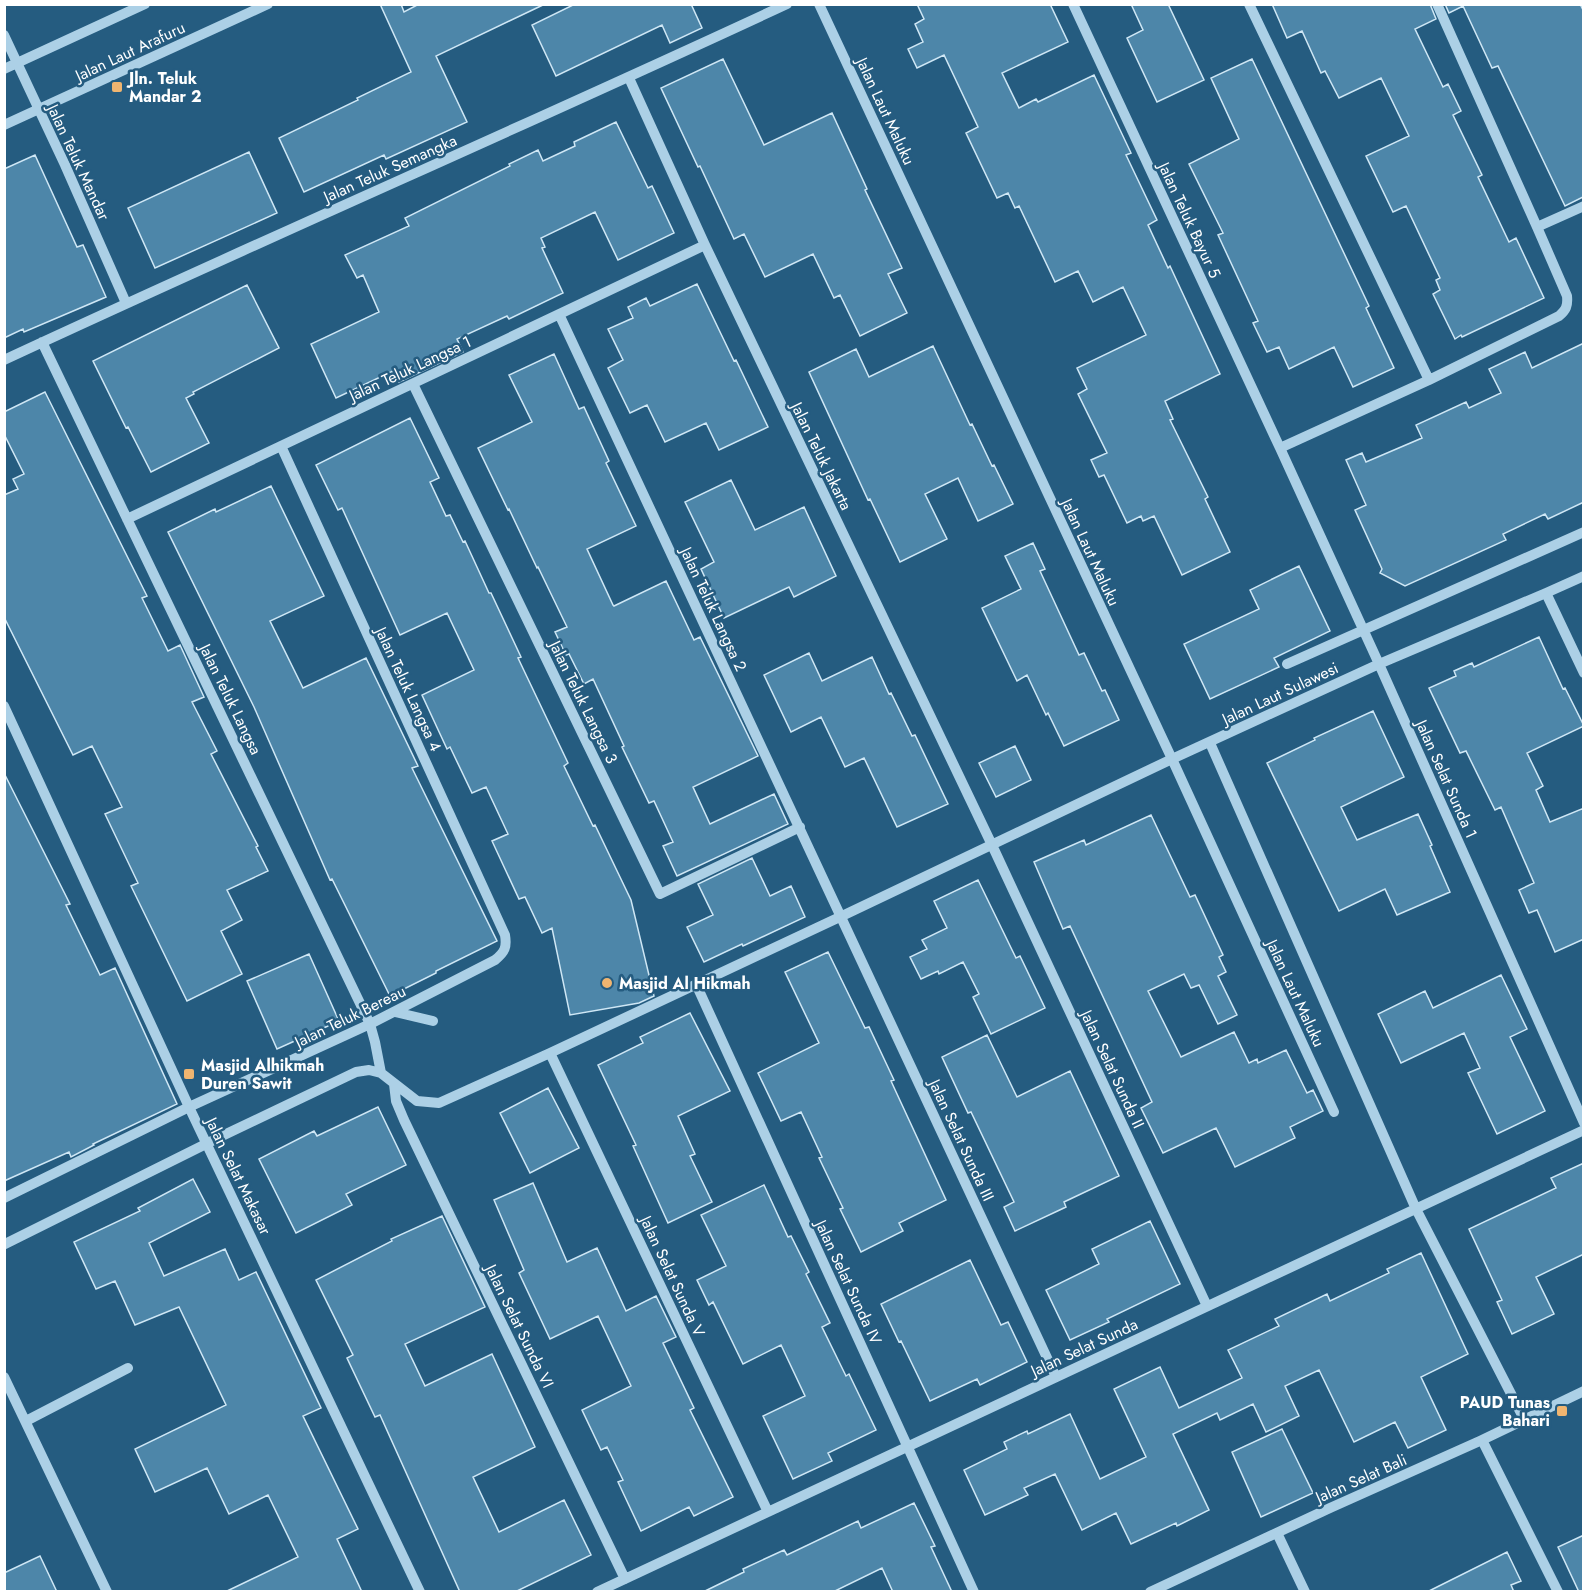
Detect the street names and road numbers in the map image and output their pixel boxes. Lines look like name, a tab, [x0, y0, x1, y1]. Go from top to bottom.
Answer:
street label: Jalan Laut Arafuru	[70, 16, 189, 88]
street label: Jalan Laut Maluku	[850, 52, 920, 169]
street label: Jalan Teluk Mandar	[41, 99, 116, 224]
street label: Jalan Teluk Semangka	[318, 129, 460, 209]
street label: Jalan Teluk Bayur 5	[1152, 157, 1226, 282]
street label: Jalan Teluk Langsa 1	[343, 330, 475, 408]
street label: Jalan Teluk Jakarta	[785, 397, 858, 514]
street label: Jalan Laut Maluku	[1055, 493, 1125, 610]
street label: Jalan Teluk Langsa 2	[674, 542, 752, 675]
street label: Jalan Teluk Langsa 4	[369, 621, 447, 755]
street label: Jalan Teluk Langsa 3	[543, 635, 623, 768]
street label: Jalan Teluk Langsa	[193, 638, 267, 758]
street label: Jalan Laut Sulawesi	[1216, 656, 1342, 731]
street label: Jalan Selat Sunda 1	[1409, 714, 1483, 842]
street label: Jalan Laut Maluku	[1260, 934, 1330, 1051]
street label: Jalan Teluk Bereau	[289, 980, 410, 1054]
street label: Jalan Selat Sunda II	[1074, 1004, 1150, 1132]
street label: Jalan Selat Sunda III	[922, 1074, 1000, 1205]
street label: Jalan Selat Makasar	[199, 1112, 277, 1239]
street label: Jalan Selat Sunda V	[634, 1210, 711, 1341]
street label: Jalan Selat Sunda IV	[809, 1214, 888, 1349]
street label: Jalan Selat Sunda VI	[479, 1259, 559, 1392]
street label: Jalan Selat Sunda	[1025, 1313, 1141, 1383]
street label: Jalan Selat Bali	[1310, 1448, 1410, 1510]

